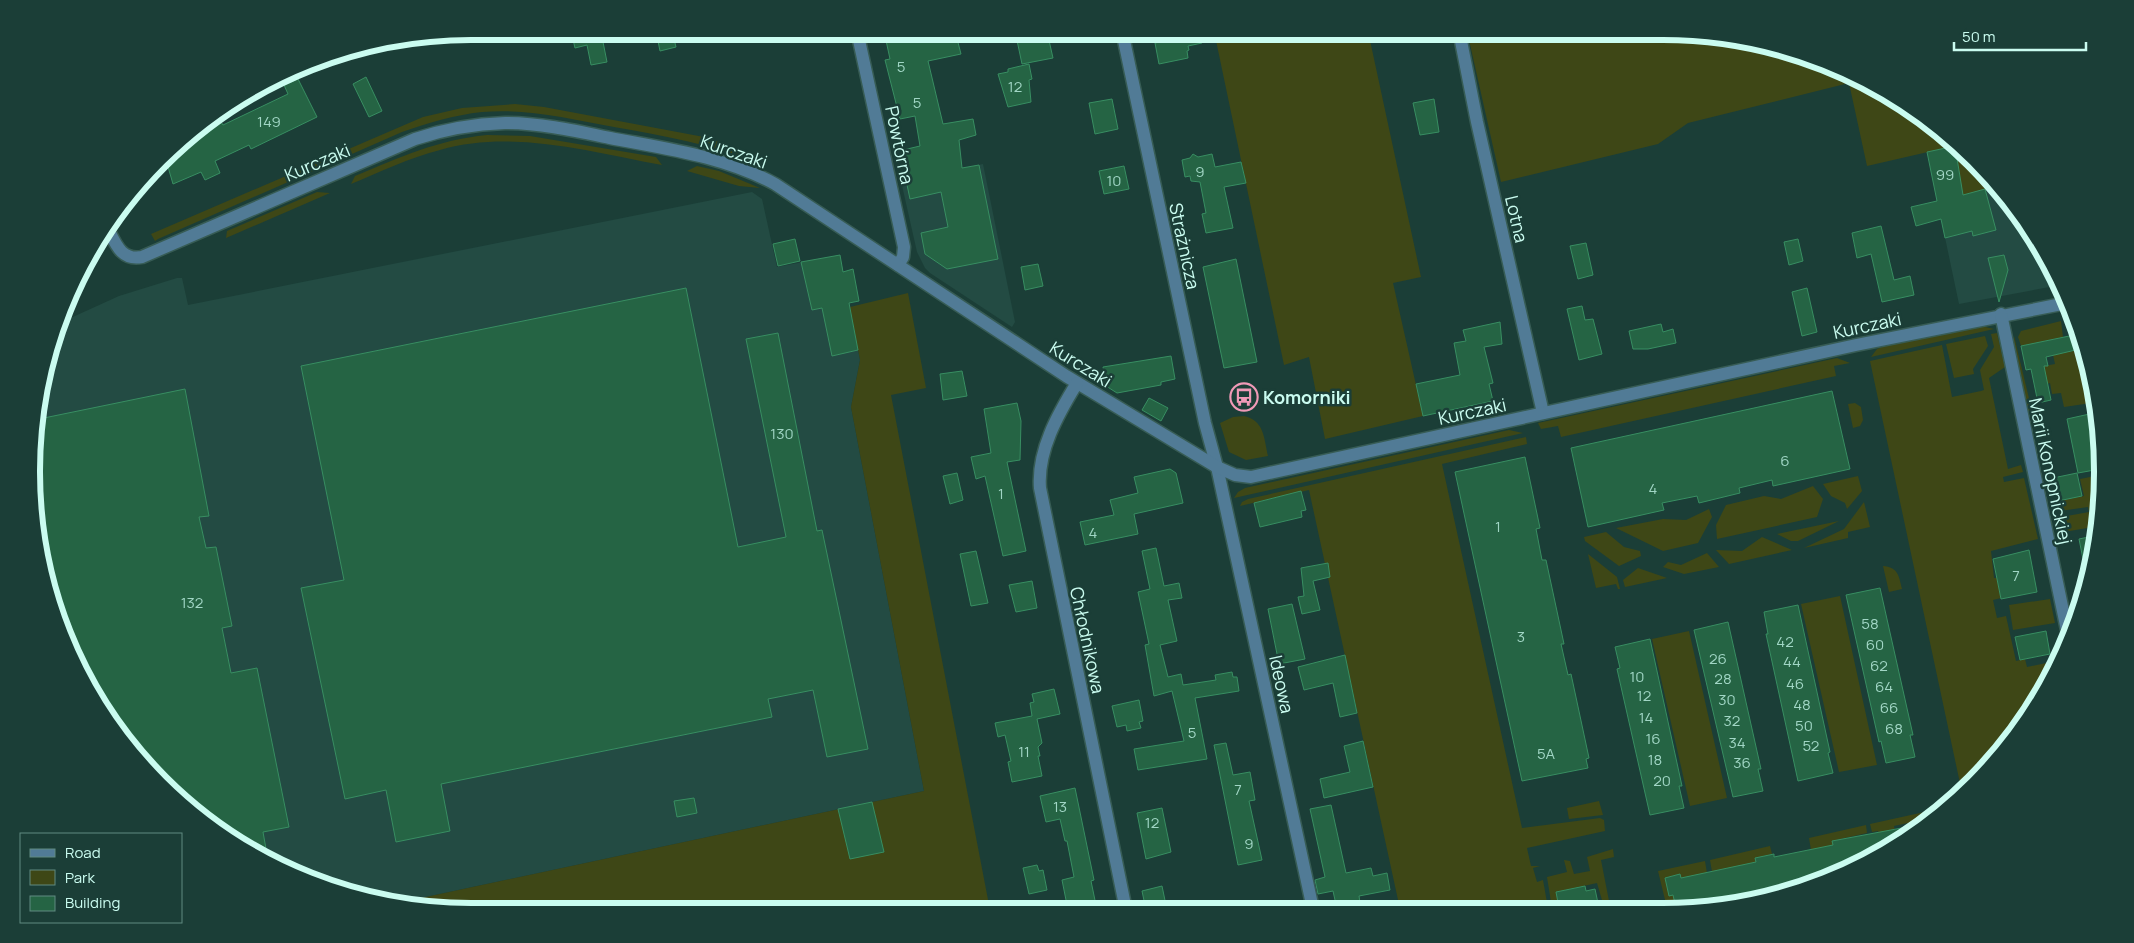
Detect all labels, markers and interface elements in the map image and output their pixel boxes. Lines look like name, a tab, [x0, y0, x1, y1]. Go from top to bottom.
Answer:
scale bar	[1954, 20, 2086, 52]
text: 50 m	[1962, 26, 1996, 47]
house number: 5	[897, 56, 905, 77]
house number: 12	[1008, 76, 1022, 97]
house number: 5	[913, 92, 921, 113]
street label: Powtórna	[880, 104, 920, 186]
house number: 149	[257, 111, 281, 132]
street label: Kurczaki	[697, 128, 771, 174]
street label: Kurczaki	[280, 137, 354, 187]
house number: 9	[1195, 161, 1205, 182]
house number: 99	[1936, 164, 1954, 185]
house number: 10	[1107, 170, 1122, 191]
street label: Lotna	[1500, 193, 1534, 245]
street label: Strażnicza	[1164, 201, 1206, 291]
street label: Kurczaki	[1831, 306, 1903, 344]
street label: Kurczaki	[1045, 336, 1117, 392]
bus stop icon: Komorniki	[1229, 382, 1259, 412]
place label: Komorniki	[1263, 385, 1350, 409]
street label: Kurczaki	[1436, 392, 1508, 430]
street label: Marii Konopnickiej	[2024, 396, 2078, 546]
house number: 130	[770, 423, 794, 444]
house number: 6	[1780, 450, 1790, 471]
house number: 4	[1649, 478, 1658, 499]
house number: 1	[998, 483, 1004, 504]
house number: 1	[1495, 516, 1501, 537]
house number: 4	[1089, 522, 1098, 543]
house number: 7	[2012, 565, 2020, 586]
street label: Chłodnikowa	[1065, 584, 1111, 696]
house number: 132	[181, 592, 203, 613]
house number: 58	[1861, 613, 1879, 634]
house number: 3	[1517, 626, 1525, 647]
house number: 42	[1776, 631, 1794, 652]
house number: 60	[1866, 634, 1884, 655]
house number: 26	[1709, 648, 1727, 669]
house number: 44	[1783, 651, 1801, 672]
street label: Ideowa	[1264, 653, 1300, 715]
house number: 62	[1870, 655, 1888, 676]
house number: 10	[1630, 666, 1645, 687]
house number: 28	[1714, 668, 1732, 689]
house number: 46	[1786, 673, 1804, 694]
house number: 64	[1875, 676, 1893, 697]
house number: 12	[1637, 685, 1651, 706]
house number: 30	[1718, 689, 1736, 710]
house number: 48	[1793, 694, 1811, 715]
house number: 66	[1880, 697, 1898, 718]
house number: 14	[1639, 707, 1653, 728]
house number: 32	[1724, 710, 1740, 731]
house number: 50	[1795, 715, 1813, 736]
house number: 68	[1885, 718, 1903, 739]
house number: 5	[1188, 722, 1196, 743]
house number: 16	[1645, 728, 1661, 749]
house number: 34	[1728, 732, 1746, 753]
house number: 52	[1803, 735, 1819, 756]
house number: 11	[1018, 741, 1030, 762]
house number: 5A	[1537, 743, 1556, 764]
house number: 18	[1648, 749, 1662, 770]
house number: 36	[1733, 752, 1751, 773]
house number: 20	[1653, 770, 1671, 791]
house number: 7	[1234, 779, 1242, 800]
house number: 13	[1053, 796, 1067, 817]
house number: 12	[1145, 812, 1159, 833]
legend	[20, 833, 182, 923]
house number: 9	[1244, 833, 1254, 854]
text: Road	[65, 842, 101, 863]
text: Park	[65, 867, 95, 888]
text: Building	[65, 892, 120, 913]

